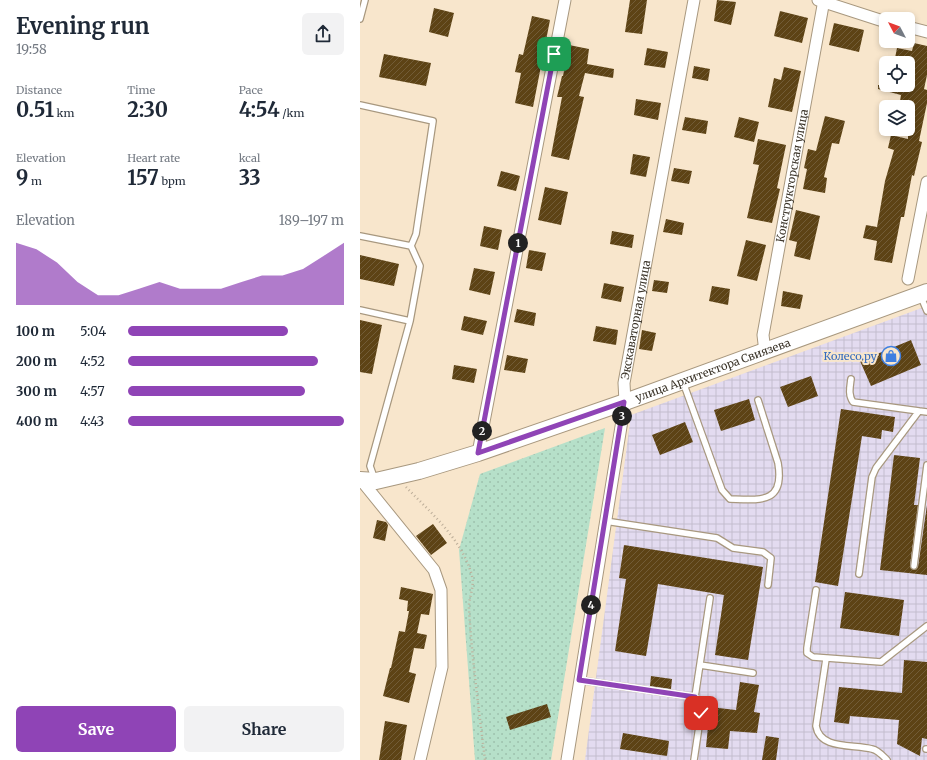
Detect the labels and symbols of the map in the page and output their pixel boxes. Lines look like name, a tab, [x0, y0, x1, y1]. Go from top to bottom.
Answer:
north arrow	[879, 12, 915, 48]
pin	[537, 37, 571, 71]
street label: Конструкторская улица	[773, 108, 811, 244]
pin: 1	[508, 233, 528, 253]
street label: Экскаваторная улица	[618, 259, 653, 381]
street label: улица Архитектора Свиязева	[633, 335, 793, 405]
shop icon: Колесо.ру	[880, 345, 902, 367]
place label: Колесо.ру	[823, 349, 878, 363]
pin: 3	[612, 406, 632, 426]
pin: 2	[472, 421, 492, 441]
pin: 4	[581, 595, 601, 615]
pin	[684, 696, 718, 730]

